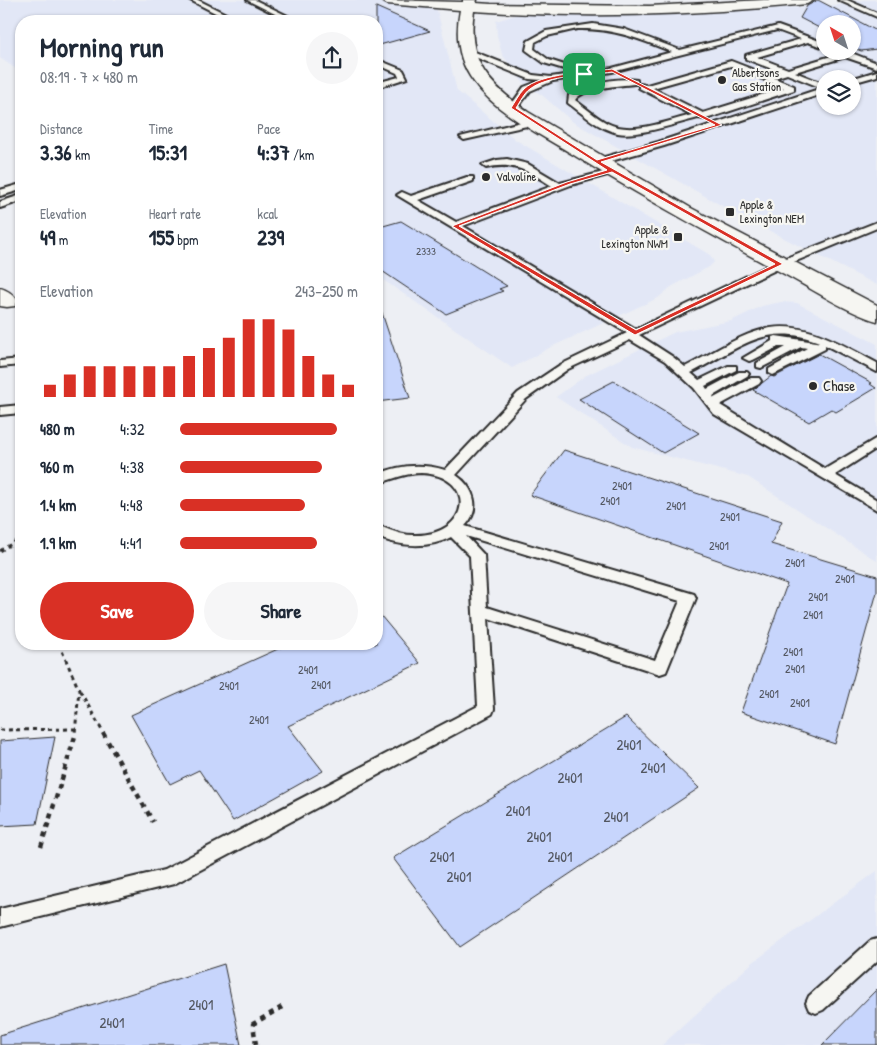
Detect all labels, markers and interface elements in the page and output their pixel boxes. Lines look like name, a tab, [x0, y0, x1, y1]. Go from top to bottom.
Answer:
north arrow	[816, 15, 861, 60]
map controls	[816, 15, 861, 115]
text: Morning run	[40, 28, 164, 66]
button: share	[306, 32, 358, 84]
pin	[563, 53, 605, 95]
icon: arrive	[570, 60, 598, 88]
place label: Albertsons Gas Station	[732, 64, 781, 95]
text: 08:19 · 7 × 480 m	[40, 66, 138, 88]
button: layers	[816, 70, 861, 115]
marker: Albertsons Gas Station	[716, 74, 728, 86]
text: Distance	[40, 119, 83, 138]
text: Time	[149, 119, 173, 138]
text: Pace	[257, 119, 281, 138]
text: 3.36	[40, 138, 72, 167]
text: 15:31	[149, 138, 187, 167]
text: 4:37	[257, 138, 290, 167]
text: km	[72, 145, 90, 164]
text: /km	[290, 145, 314, 164]
place label: Valvoline	[496, 168, 537, 185]
marker: Valvoline	[480, 171, 492, 183]
place label: Apple & Lexington NEM	[740, 196, 804, 227]
text: Elevation	[40, 204, 87, 223]
text: Heart rate	[149, 204, 201, 223]
text: kcal	[257, 204, 278, 223]
marker: Apple & Lexington NEM	[724, 206, 736, 218]
place label: Apple & Lexington NWM	[602, 221, 668, 252]
text: 49	[40, 223, 56, 252]
text: 155	[149, 223, 174, 252]
text: 239	[257, 223, 284, 252]
text: m	[56, 230, 68, 249]
text: bpm	[174, 230, 199, 249]
marker: Apple & Lexington NWM	[672, 231, 684, 243]
house number: 2333	[416, 244, 436, 258]
text: Elevation	[40, 280, 93, 302]
text: 243–250 m	[295, 280, 358, 302]
place label: Chase	[823, 375, 855, 396]
marker: Chase	[807, 380, 819, 392]
text: 480 m	[40, 418, 75, 440]
text: 4:32	[120, 418, 144, 440]
text: 960 m	[40, 456, 74, 478]
text: 4:38	[120, 456, 144, 478]
house number: 2401	[612, 477, 632, 494]
house number: 2401	[600, 492, 620, 509]
text: 1.4 km	[40, 494, 76, 516]
text: 4:48	[120, 494, 143, 516]
house number: 2401	[666, 497, 686, 514]
house number: 2401	[720, 508, 740, 525]
text: 1.9 km	[40, 532, 76, 554]
text: 4:41	[120, 532, 142, 554]
house number: 2401	[709, 537, 729, 554]
house number: 2401	[785, 554, 805, 571]
house number: 2401	[835, 570, 855, 587]
button: Save	[40, 582, 194, 640]
button: Share	[204, 582, 358, 640]
house number: 2401	[808, 588, 828, 605]
house number: 2401	[803, 606, 823, 623]
house number: 2401	[783, 643, 803, 660]
house number: 2401	[785, 660, 805, 677]
house number: 2401	[298, 661, 318, 678]
house number: 2401	[311, 676, 331, 693]
house number: 2401	[219, 677, 239, 694]
house number: 2401	[759, 685, 779, 702]
house number: 2401	[790, 694, 810, 711]
house number: 2401	[249, 711, 269, 728]
house number: 2401	[617, 734, 641, 755]
house number: 2401	[641, 757, 665, 778]
house number: 2401	[558, 767, 582, 788]
house number: 2401	[506, 800, 530, 821]
house number: 2401	[604, 806, 628, 827]
house number: 2401	[527, 826, 551, 847]
house number: 2401	[430, 846, 454, 867]
house number: 2401	[548, 846, 572, 867]
house number: 2401	[447, 866, 471, 887]
house number: 2401	[189, 994, 213, 1015]
house number: 2401	[100, 1012, 124, 1033]

